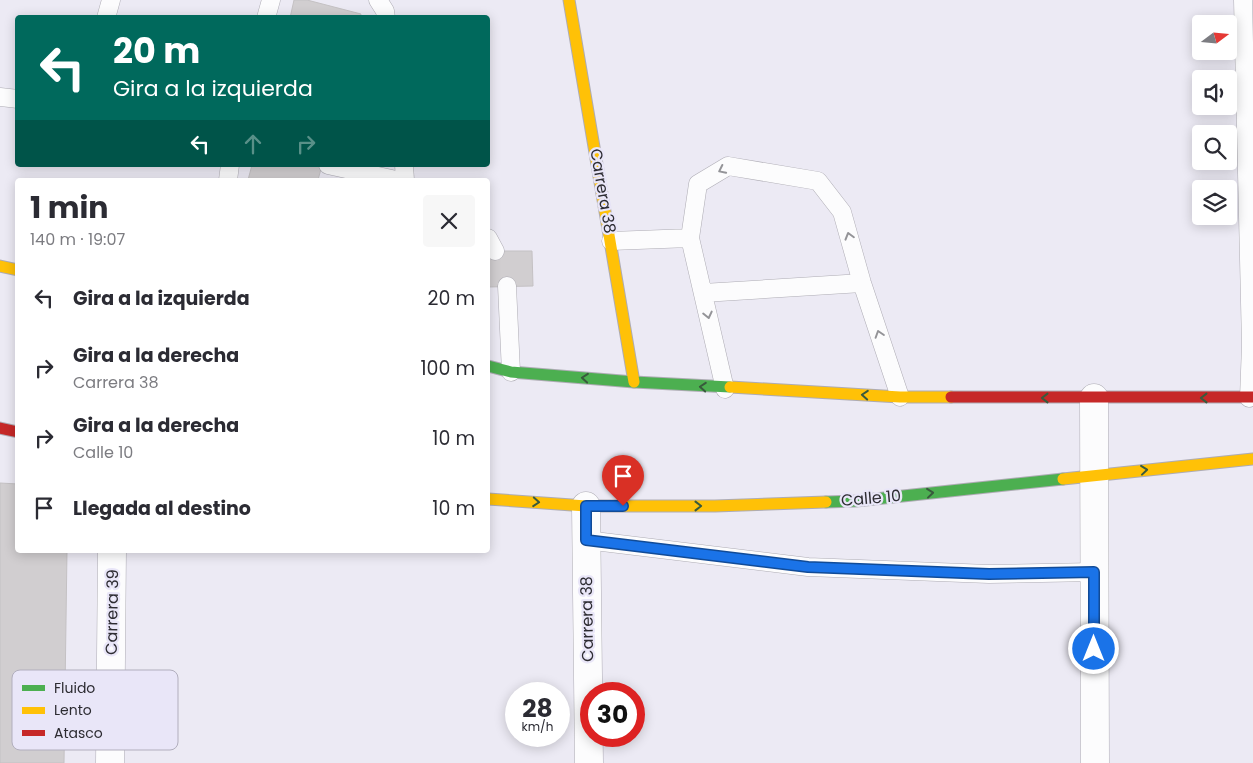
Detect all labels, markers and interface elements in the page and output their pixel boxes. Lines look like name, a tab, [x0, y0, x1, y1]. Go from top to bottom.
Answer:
north arrow	[1192, 15, 1238, 60]
map controls	[1192, 15, 1237, 225]
text: 20 m	[113, 26, 200, 75]
icon: left	[30, 35, 95, 100]
button: sound	[1192, 70, 1237, 115]
text: Gira a la izquierda	[113, 73, 313, 104]
button: search	[1192, 125, 1237, 170]
icon: left	[186, 130, 214, 158]
icon: ahead	[239, 130, 267, 158]
icon: right	[292, 130, 320, 158]
street label: Carrera 38	[584, 147, 622, 235]
one-way arrow	[718, 164, 727, 174]
button: layers	[1192, 180, 1237, 225]
text: 1 min	[30, 186, 108, 229]
button: close	[423, 195, 475, 247]
text: 140 m · 19:07	[30, 228, 125, 251]
one-way arrow	[844, 233, 854, 241]
icon: left	[30, 284, 58, 312]
text: Gira a la izquierda	[73, 285, 250, 312]
text: 20 m	[427, 285, 475, 312]
one-way arrow	[702, 311, 713, 320]
one-way arrow	[875, 331, 885, 339]
text: Gira a la derecha	[73, 342, 239, 369]
icon: right	[30, 354, 58, 382]
text: 100 m	[420, 355, 475, 382]
text: Carrera 38	[73, 371, 159, 394]
one-way arrow	[581, 373, 589, 384]
one-way arrow	[699, 382, 707, 393]
one-way arrow	[861, 390, 869, 401]
one-way arrow	[1041, 393, 1049, 403]
one-way arrow	[1200, 393, 1208, 403]
text: Gira a la derecha	[73, 412, 239, 439]
icon: right	[30, 424, 58, 452]
text: 10 m	[432, 425, 475, 452]
text: Calle 10	[73, 441, 133, 464]
pin	[602, 455, 644, 506]
icon: arrive	[609, 462, 637, 490]
one-way arrow	[1140, 465, 1148, 476]
street label: Calle 10	[840, 484, 902, 512]
one-way arrow	[927, 488, 935, 499]
icon: arrive	[30, 494, 58, 522]
text: Llegada al destino	[73, 495, 251, 522]
text: 10 m	[432, 495, 475, 522]
one-way arrow	[532, 497, 540, 508]
one-way arrow	[695, 501, 703, 511]
street label: Carrera 39	[100, 569, 124, 655]
street label: Carrera 38	[575, 576, 599, 662]
position arrow	[1067, 622, 1119, 674]
legend	[12, 670, 178, 750]
text: Fluido	[54, 678, 95, 698]
speed limit sign: 30	[580, 682, 645, 747]
text: 28	[522, 691, 553, 726]
text: Lento	[54, 700, 92, 720]
text: km/h	[522, 718, 553, 735]
text: Atasco	[54, 723, 103, 743]

